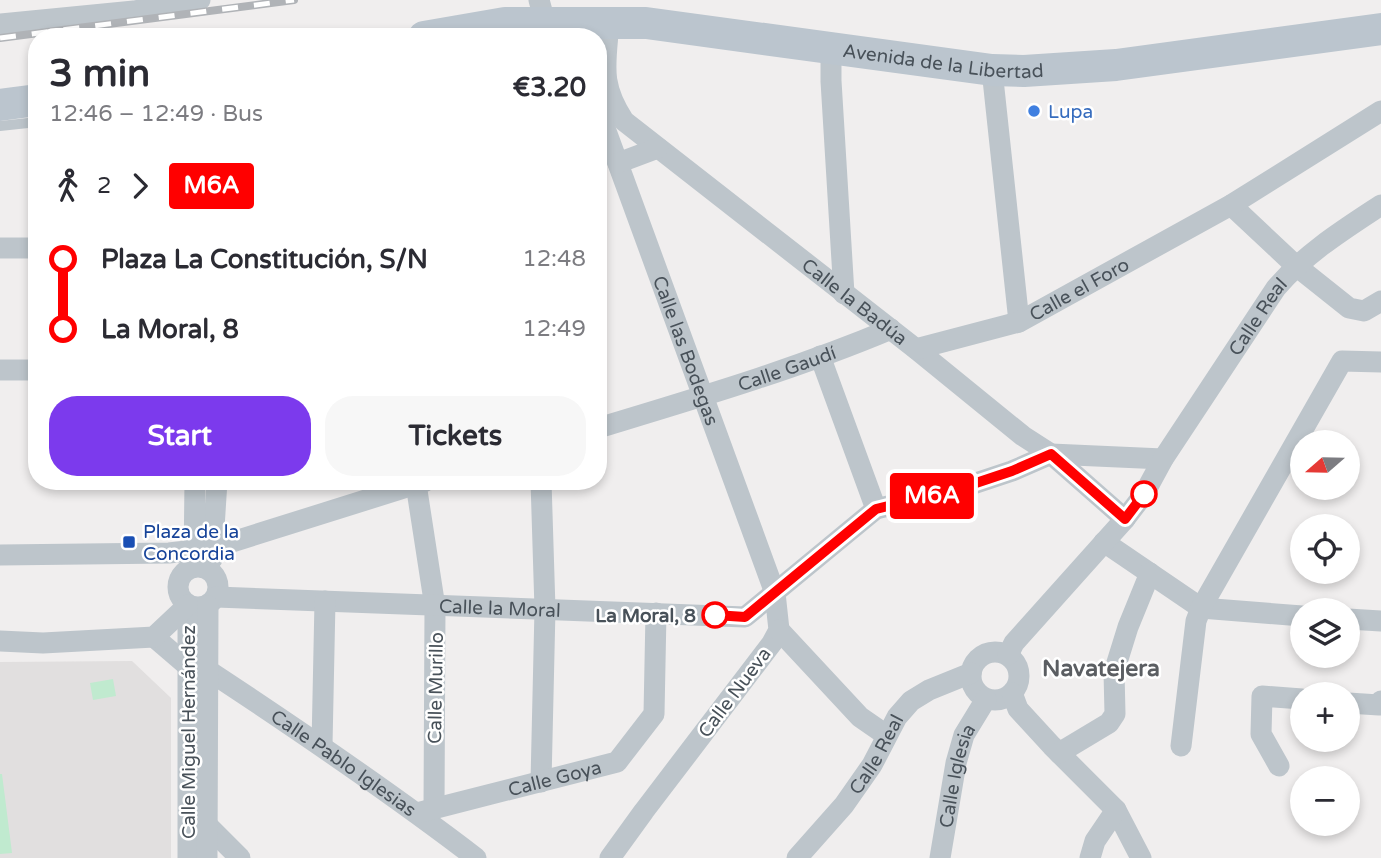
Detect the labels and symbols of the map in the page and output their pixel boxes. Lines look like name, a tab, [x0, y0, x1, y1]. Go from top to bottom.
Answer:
street label: Avenida de la Libertad	[841, 40, 1044, 83]
place label: Lupa	[1048, 101, 1093, 123]
marker: Lupa	[1026, 103, 1042, 119]
street label: Calle el Foro	[1026, 253, 1133, 326]
street label: Calle la Badúa	[797, 254, 911, 350]
street label: Calle las Bodegas	[648, 273, 723, 429]
street label: Calle Real	[1224, 273, 1292, 360]
street label: Calle Gaudí	[735, 342, 839, 396]
north arrow	[1290, 430, 1360, 500]
line badge: M6A	[892, 473, 972, 519]
unlabelled marker	[1131, 481, 1157, 507]
place label: Plaza de la Concordia	[143, 521, 239, 565]
marker: Plaza de la Concordia	[121, 534, 137, 550]
street label: Calle la Moral	[438, 595, 561, 622]
marker: La Moral, 8	[702, 602, 728, 628]
place label: La Moral, 8	[595, 605, 696, 627]
street label: Calle Miguel Hernández	[178, 625, 200, 839]
street label: Calle Murillo	[424, 632, 448, 744]
street label: Calle Nueva	[694, 643, 776, 742]
district label: Navatejera	[1042, 655, 1160, 683]
street label: Calle Pablo Iglesias	[267, 705, 420, 822]
street label: Calle Real	[845, 711, 908, 799]
street label: Calle Iglesia	[935, 720, 980, 830]
street label: Calle Goya	[506, 756, 604, 801]

